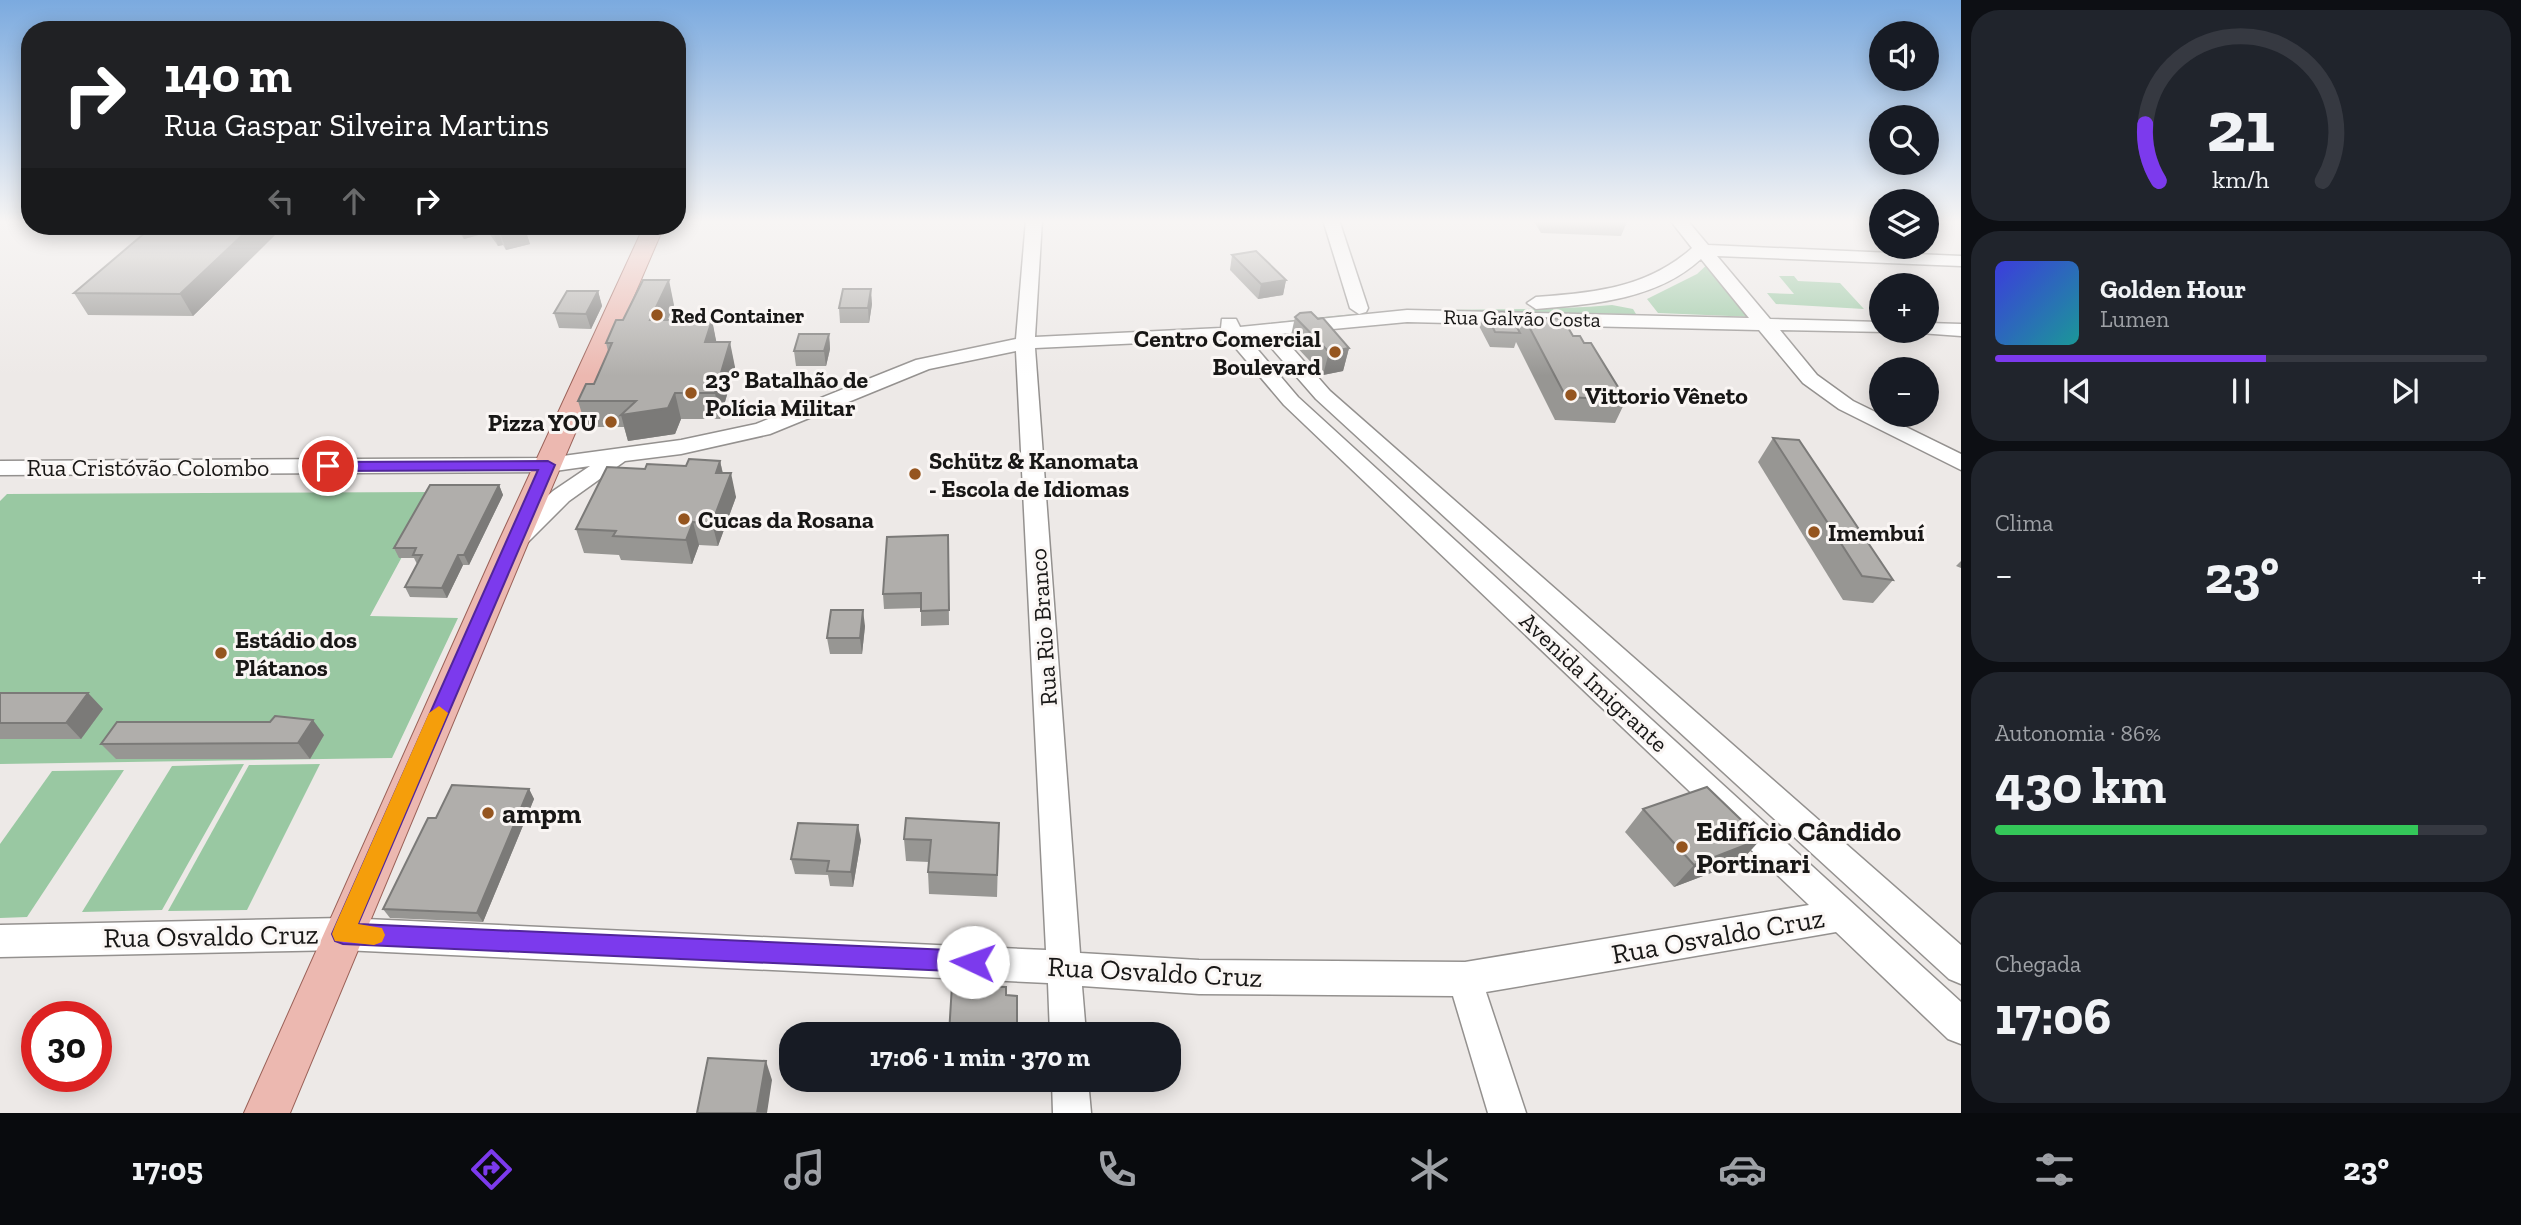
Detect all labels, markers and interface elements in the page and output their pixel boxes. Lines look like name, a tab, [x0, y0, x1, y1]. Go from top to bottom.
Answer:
map controls	[1869, 21, 1939, 427]
button: sound	[1869, 21, 1939, 91]
text: 140 m	[164, 46, 292, 105]
icon: right	[49, 49, 140, 140]
text: 21	[2207, 83, 2275, 171]
button: search	[1869, 105, 1939, 175]
text: Rua Gaspar Silveira Martins	[164, 106, 549, 144]
text: km/h	[2212, 164, 2270, 194]
icon: left	[262, 182, 300, 220]
icon: ahead	[335, 182, 373, 220]
icon: right	[408, 182, 446, 220]
button: layers	[1869, 189, 1939, 259]
button: +	[1869, 273, 1939, 343]
text: Golden Hour	[2100, 273, 2246, 305]
place label: Red Container	[671, 303, 804, 328]
street label: Rua Galvão Costa	[1443, 304, 1601, 332]
text: Lumen	[2100, 305, 2169, 333]
marker: Red Container	[649, 307, 665, 323]
place label: Centro Comercial Boulevard	[1134, 324, 1321, 381]
marker: Centro Comercial Boulevard	[1327, 344, 1343, 360]
button: −	[1869, 357, 1939, 427]
place label: 23º Batalhão de Polícia Militar	[705, 365, 869, 422]
icon: previous	[2058, 372, 2096, 410]
icon: pause	[2222, 372, 2260, 410]
icon: next	[2386, 372, 2424, 410]
place label: Vittorio Vêneto	[1585, 381, 1748, 410]
marker: 23º Batalhão de Polícia Militar	[683, 385, 699, 401]
marker: Vittorio Vêneto	[1563, 387, 1579, 403]
place label: Pizza YOU	[488, 408, 597, 437]
marker: Pizza YOU	[603, 414, 619, 430]
pin	[298, 436, 358, 496]
place label: Schütz & Kanomata - Escola de Idiomas	[929, 446, 1138, 503]
icon: arrive	[309, 447, 347, 485]
street label: Rua Cristóvão Colombo	[27, 453, 269, 482]
marker: Schütz & Kanomata - Escola de Idiomas	[907, 466, 923, 482]
place label: Cucas da Rosana	[698, 505, 874, 534]
text: Clima	[1995, 509, 2053, 537]
marker: Cucas da Rosana	[676, 511, 692, 527]
place label: Imembuí	[1828, 518, 1924, 547]
marker: Imembuí	[1806, 524, 1822, 540]
text: 23°	[2205, 544, 2279, 606]
street label: Rua Rio Branco	[1023, 547, 1063, 707]
text: −	[1995, 552, 2013, 598]
text: +	[2471, 552, 2487, 598]
street label: Avenida Imigrante	[1514, 606, 1674, 758]
place label: Estádio dos Plátanos	[235, 625, 357, 682]
marker: Estádio dos Plátanos	[213, 645, 229, 661]
text: Autonomia · 86%	[1995, 719, 2161, 747]
text: 430 km	[1995, 754, 2166, 816]
place label: ampm	[502, 797, 582, 830]
marker: ampm	[480, 805, 496, 821]
place label: Edifício Cândido Portinari	[1696, 815, 1902, 880]
marker: Edifício Cândido Portinari	[1674, 839, 1690, 855]
street label: Rua Osvaldo Cruz	[1609, 901, 1827, 971]
street label: Rua Osvaldo Cruz	[103, 918, 319, 954]
position arrow	[936, 925, 1010, 999]
street label: Rua Osvaldo Cruz	[1047, 950, 1263, 994]
text: Chegada	[1995, 950, 2081, 978]
text: 17:06	[1995, 985, 2111, 1047]
speed limit sign: 30	[21, 1001, 112, 1092]
text: 17:06 · 1 min · 370 m	[870, 1041, 1090, 1073]
icon: directions	[467, 1145, 516, 1194]
icon: music	[780, 1145, 829, 1194]
icon: phone	[1092, 1145, 1141, 1194]
icon: climate	[1405, 1145, 1454, 1194]
icon: car	[1718, 1145, 1767, 1194]
icon: filters	[2030, 1145, 2079, 1194]
text: 17:05	[132, 1150, 203, 1188]
text: 23°	[2343, 1150, 2389, 1188]

